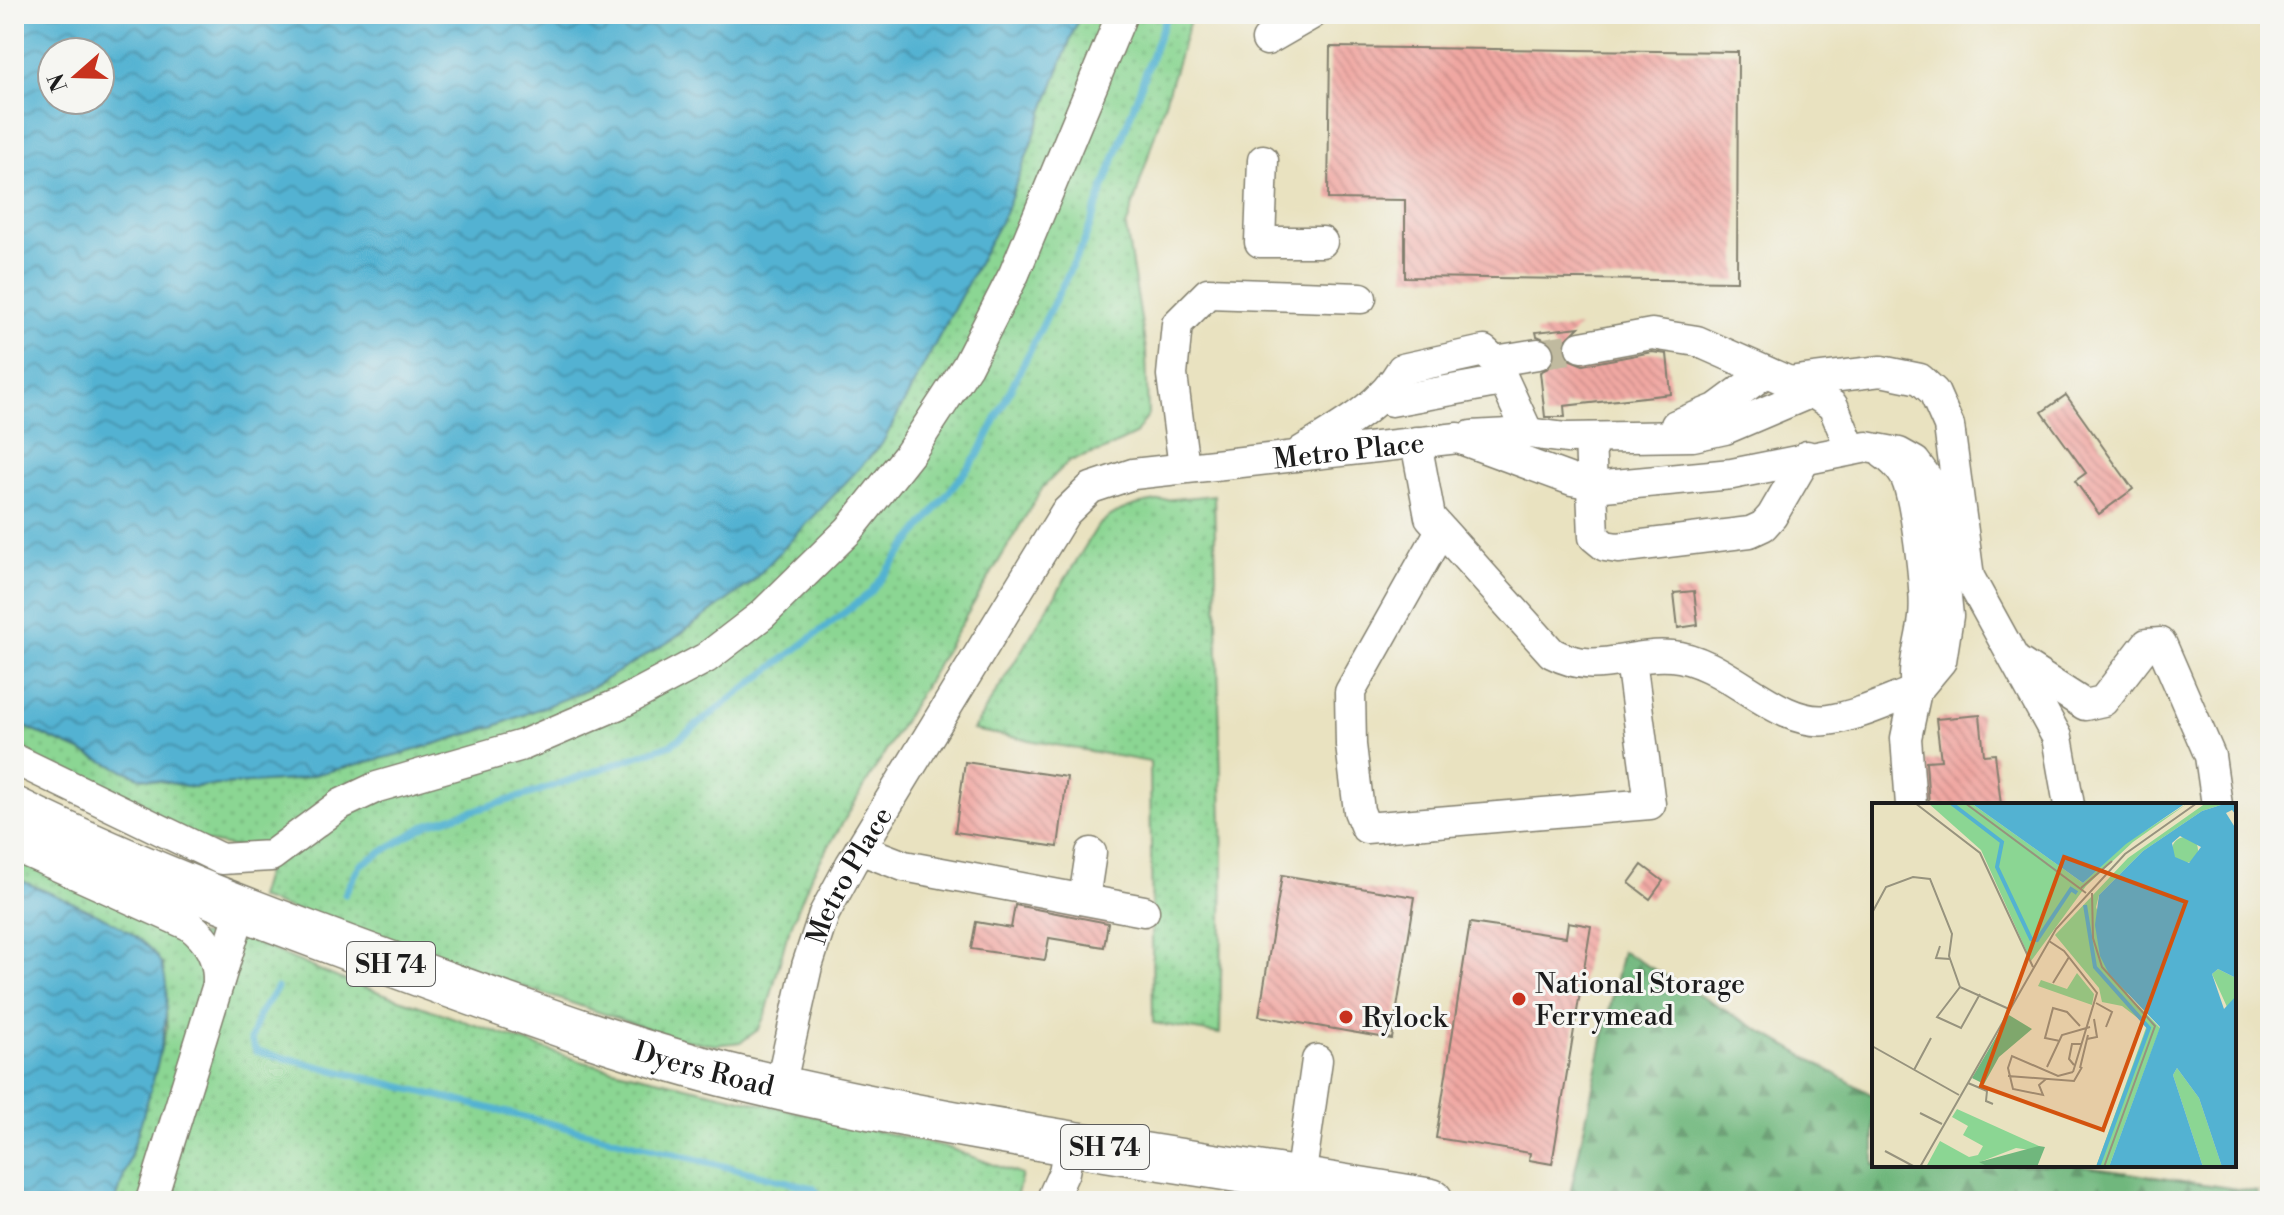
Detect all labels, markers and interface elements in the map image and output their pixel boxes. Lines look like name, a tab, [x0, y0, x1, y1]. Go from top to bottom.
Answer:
north arrow	[36, 36, 116, 116]
text: N	[43, 69, 74, 95]
street label: Metro Place	[1271, 426, 1426, 477]
street label: Metro Place	[799, 801, 901, 949]
inset map	[1872, 803, 2236, 1167]
road number: SH 74	[347, 942, 435, 986]
place label: National Storage Ferrymead	[1535, 967, 1745, 1034]
marker: National Storage Ferrymead	[1510, 990, 1528, 1008]
place label: Rylock	[1362, 1001, 1449, 1036]
marker: Rylock	[1337, 1008, 1355, 1026]
street label: Dyers Road	[629, 1034, 778, 1105]
road number: SH 74	[1061, 1125, 1149, 1169]

